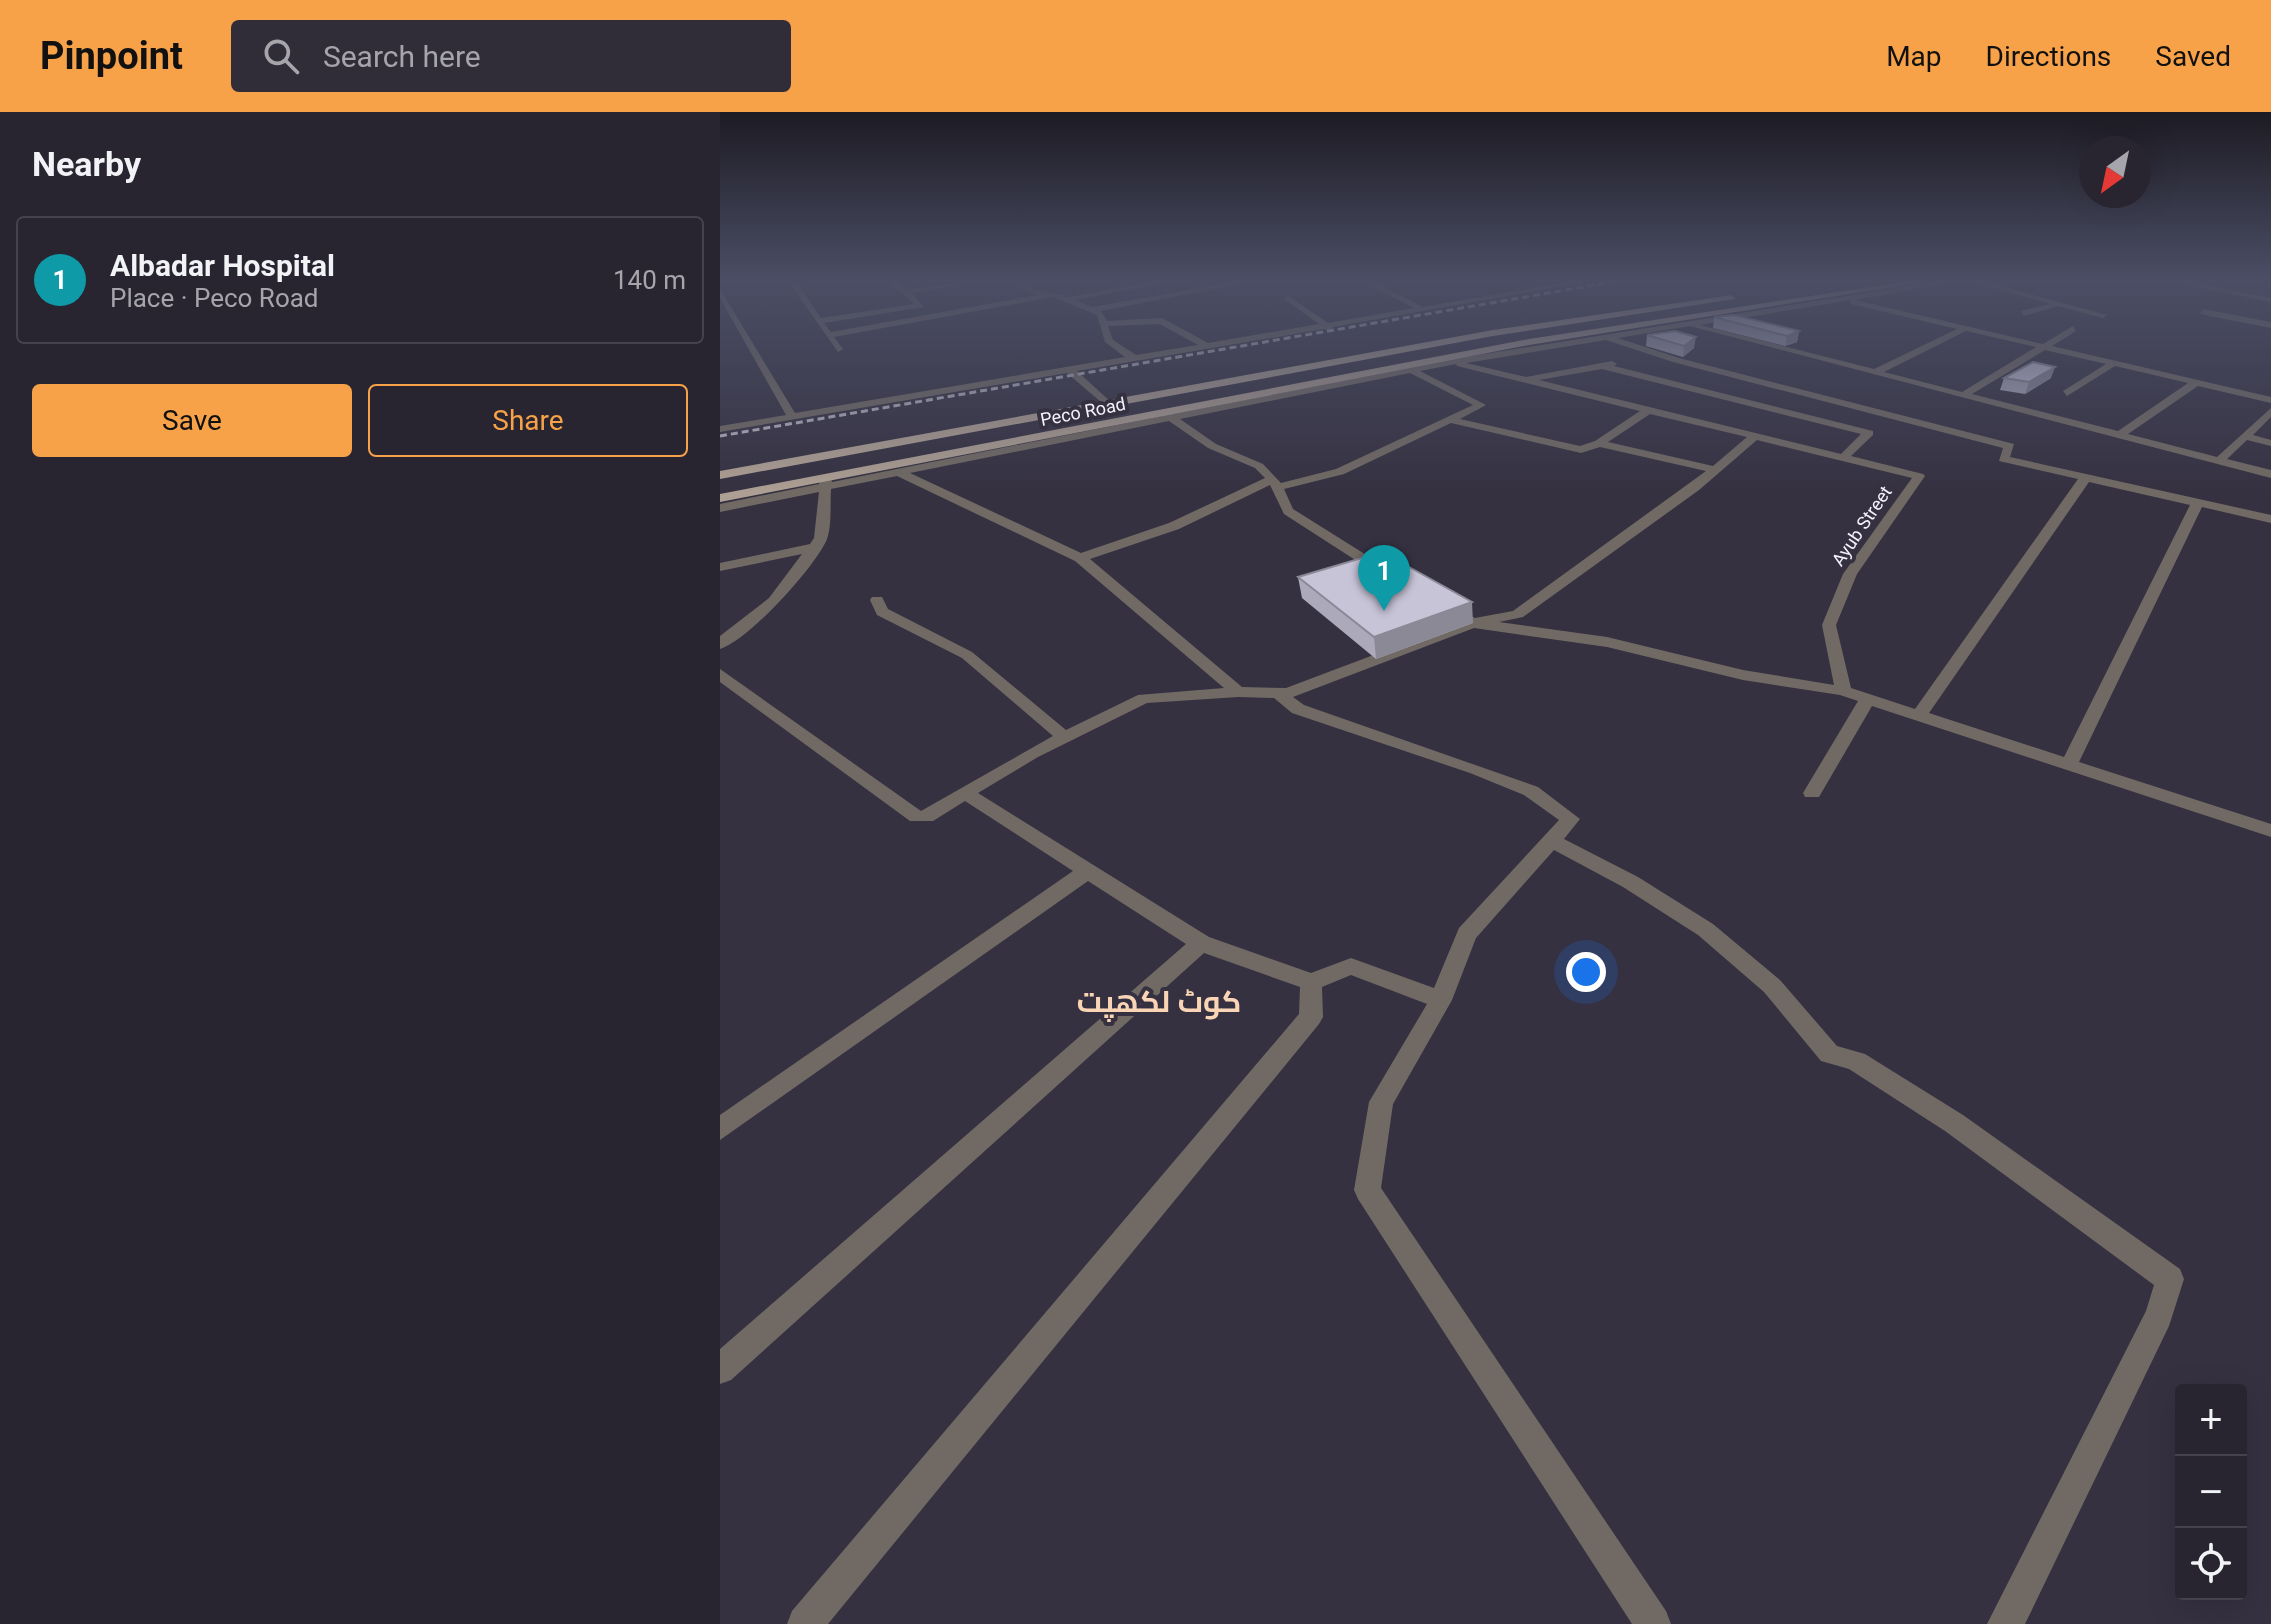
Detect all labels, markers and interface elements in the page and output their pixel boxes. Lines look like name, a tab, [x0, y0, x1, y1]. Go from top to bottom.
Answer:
search box	[231, 20, 791, 92]
text: Pinpoint	[40, 34, 183, 78]
icon: search	[259, 34, 303, 78]
text: Search here	[323, 39, 481, 74]
text: Map	[1886, 40, 1942, 73]
text: Directions	[1986, 40, 2111, 73]
text: Saved	[2155, 40, 2231, 73]
north arrow	[2079, 136, 2151, 208]
text: Nearby	[32, 144, 141, 184]
text: Albadar Hospital	[110, 248, 335, 283]
text: 1	[53, 265, 67, 295]
text: 140 m	[613, 265, 686, 295]
text: Place · Peco Road	[110, 283, 319, 313]
button: Save	[32, 384, 352, 457]
button: Share	[368, 384, 688, 457]
street label: Peco Road	[1039, 393, 1127, 430]
street label: Ayub Street	[1827, 482, 1896, 570]
pin: 1	[1358, 545, 1410, 611]
your location	[1566, 952, 1606, 992]
district label: کوٹ لکھپت	[1077, 984, 1241, 1022]
map controls	[2175, 1384, 2247, 1600]
button: +	[2175, 1384, 2247, 1456]
button: −	[2175, 1456, 2247, 1528]
button: locate	[2175, 1528, 2247, 1600]

